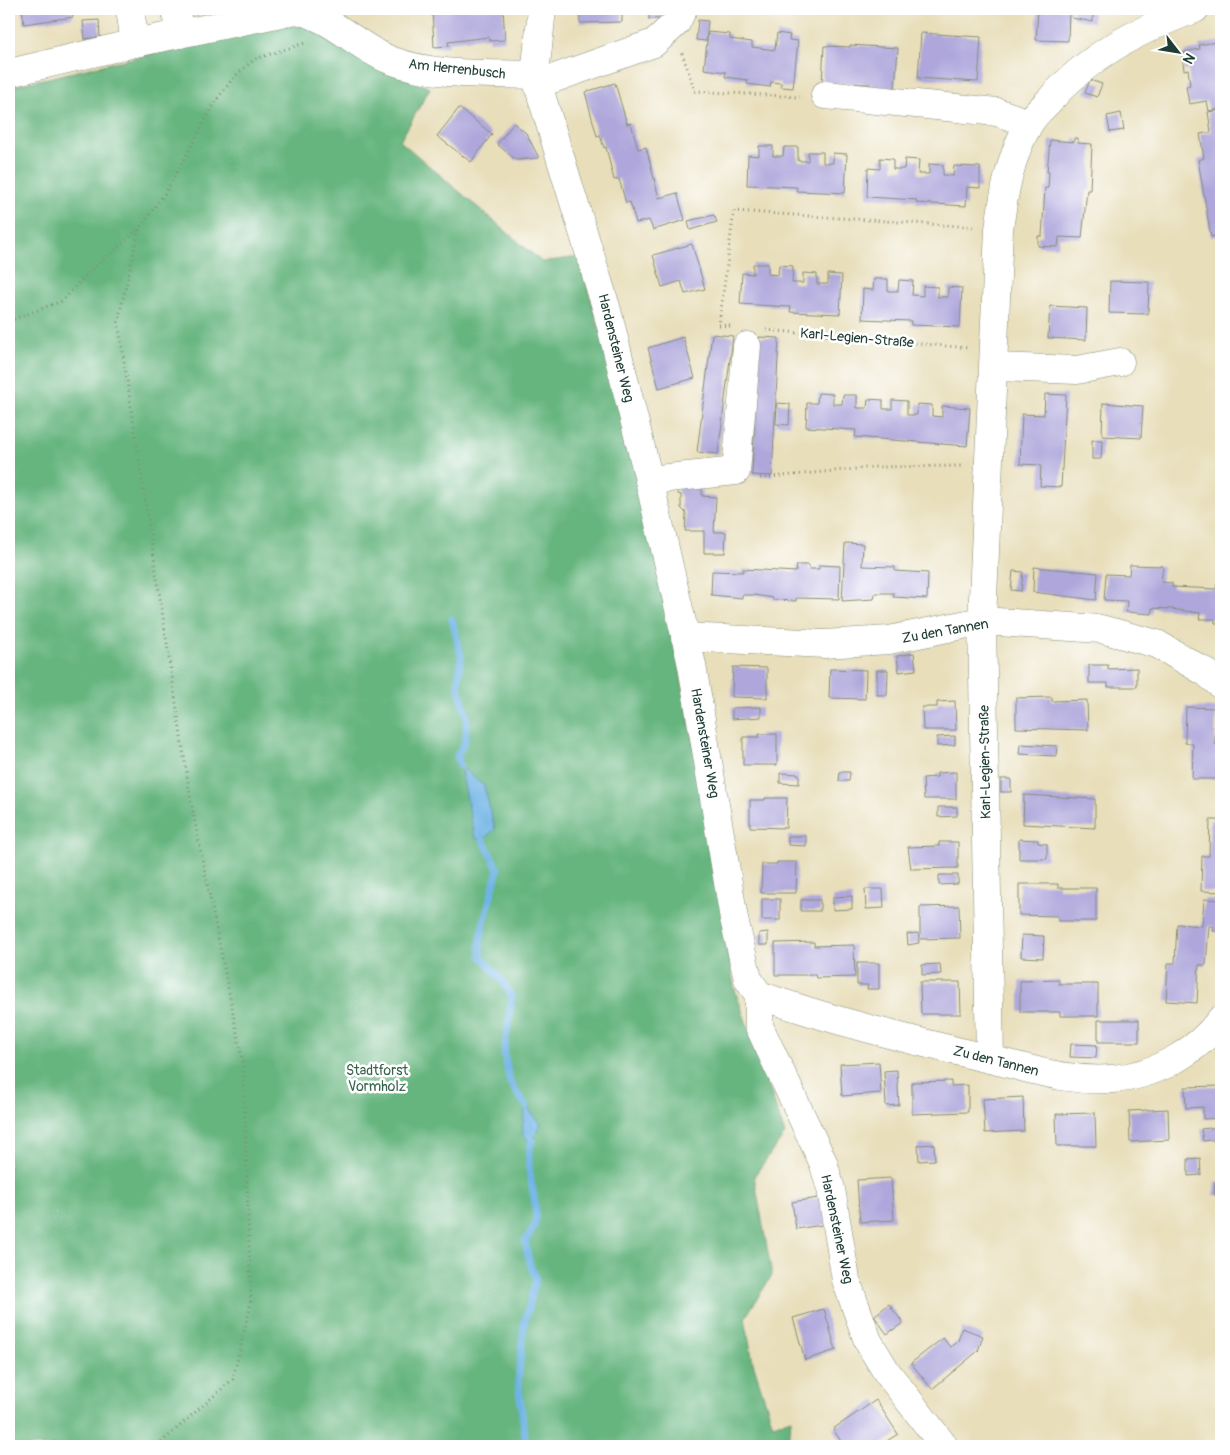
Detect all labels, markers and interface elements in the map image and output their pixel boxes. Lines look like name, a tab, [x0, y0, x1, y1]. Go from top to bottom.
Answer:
north arrow	[1152, 28, 1202, 78]
text: N	[1179, 50, 1198, 67]
street label: Am Herrenbusch	[408, 55, 506, 83]
street label: Hardensteiner Weg	[594, 292, 638, 404]
street label: Karl-Legien-Straße	[800, 325, 915, 351]
street label: Zu den Tannen	[900, 615, 990, 647]
street label: Hardensteiner Weg	[687, 687, 723, 799]
street label: Karl-Legien-Straße	[976, 705, 994, 819]
street label: Zu den Tannen	[951, 1042, 1041, 1080]
park label: Stadtforst Vormholz	[346, 1062, 408, 1095]
street label: Hardensteiner Weg	[817, 1173, 857, 1285]

